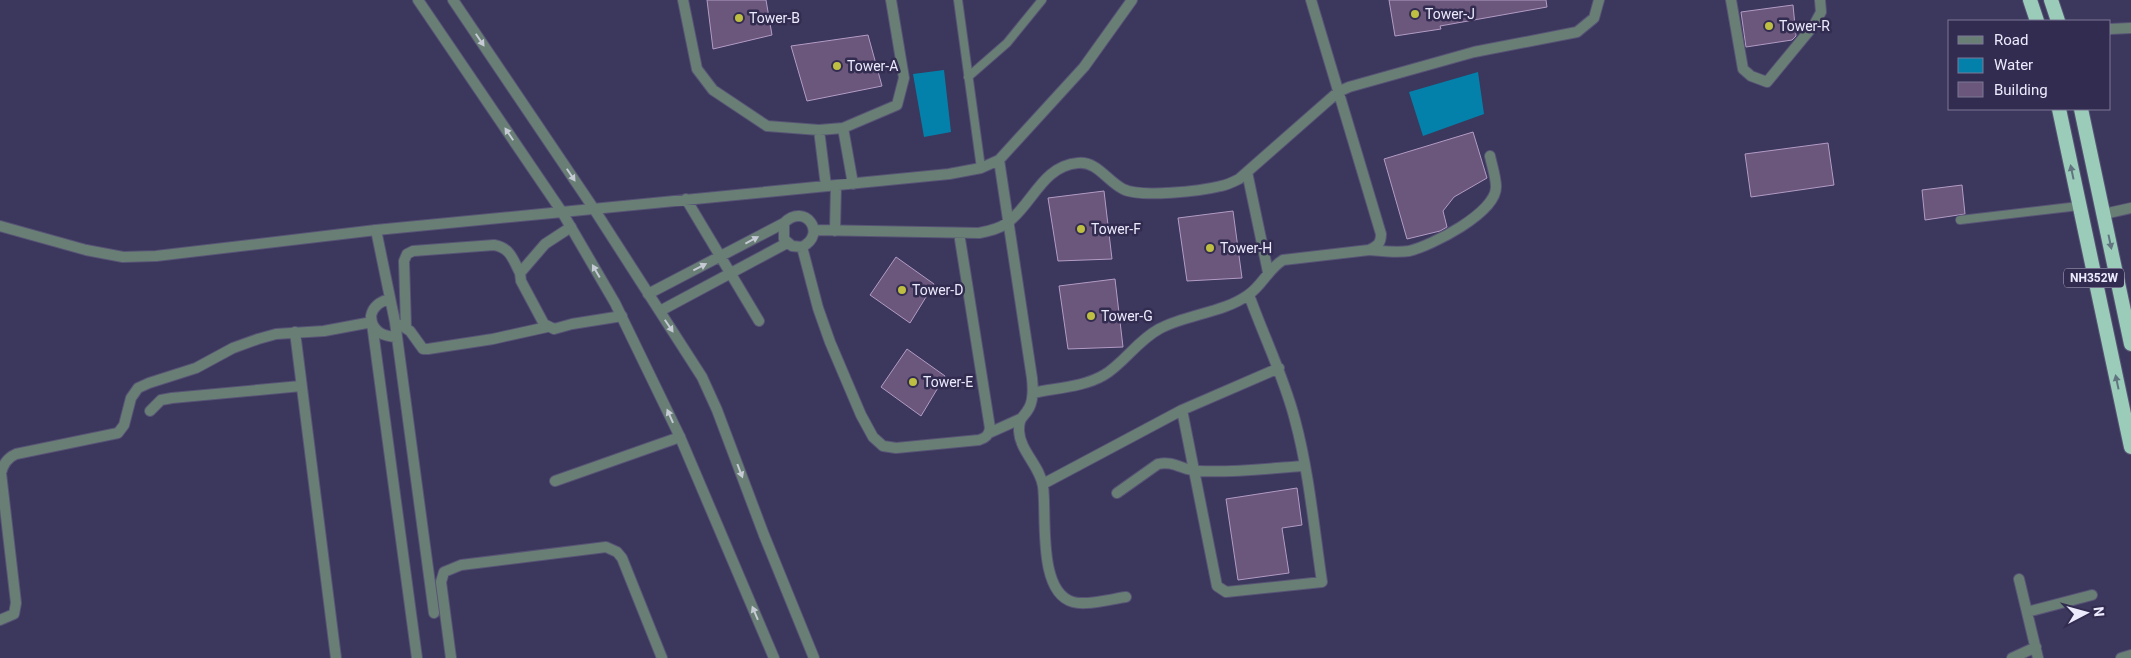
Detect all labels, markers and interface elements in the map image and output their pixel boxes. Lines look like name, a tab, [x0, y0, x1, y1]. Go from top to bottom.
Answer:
place label: Tower-J	[1425, 6, 1475, 22]
marker: Tower-J	[1409, 8, 1421, 20]
place label: Tower-B	[749, 10, 800, 26]
marker: Tower-B	[733, 12, 745, 24]
place label: Tower-R	[1779, 18, 1830, 34]
marker: Tower-R	[1763, 20, 1775, 32]
legend	[1948, 20, 2111, 110]
text: Road	[1994, 31, 2028, 49]
one-way arrow	[475, 34, 485, 47]
text: Water	[1994, 56, 2033, 74]
place label: Tower-A	[847, 58, 898, 74]
marker: Tower-A	[831, 60, 843, 72]
text: Building	[1994, 81, 2048, 99]
one-way arrow	[504, 127, 514, 141]
one-way arrow	[2068, 164, 2076, 179]
one-way arrow	[566, 168, 576, 182]
place label: Tower-F	[1091, 221, 1141, 237]
marker: Tower-F	[1075, 223, 1087, 235]
one-way arrow	[2106, 234, 2114, 250]
one-way arrow	[745, 236, 759, 244]
place label: Tower-H	[1220, 240, 1272, 256]
marker: Tower-H	[1204, 242, 1216, 254]
one-way arrow	[693, 263, 706, 272]
one-way arrow	[592, 264, 601, 277]
road number: NH352W	[2064, 268, 2124, 288]
place label: Tower-D	[912, 282, 963, 298]
marker: Tower-D	[896, 284, 908, 296]
place label: Tower-G	[1101, 308, 1153, 324]
marker: Tower-G	[1085, 310, 1097, 322]
one-way arrow	[665, 319, 674, 332]
place label: Tower-E	[923, 374, 973, 390]
one-way arrow	[2113, 374, 2121, 389]
marker: Tower-E	[907, 376, 919, 388]
one-way arrow	[665, 409, 673, 423]
one-way arrow	[736, 464, 744, 479]
north arrow	[2061, 588, 2111, 638]
one-way arrow	[751, 605, 759, 620]
text: N	[2090, 606, 2107, 617]

